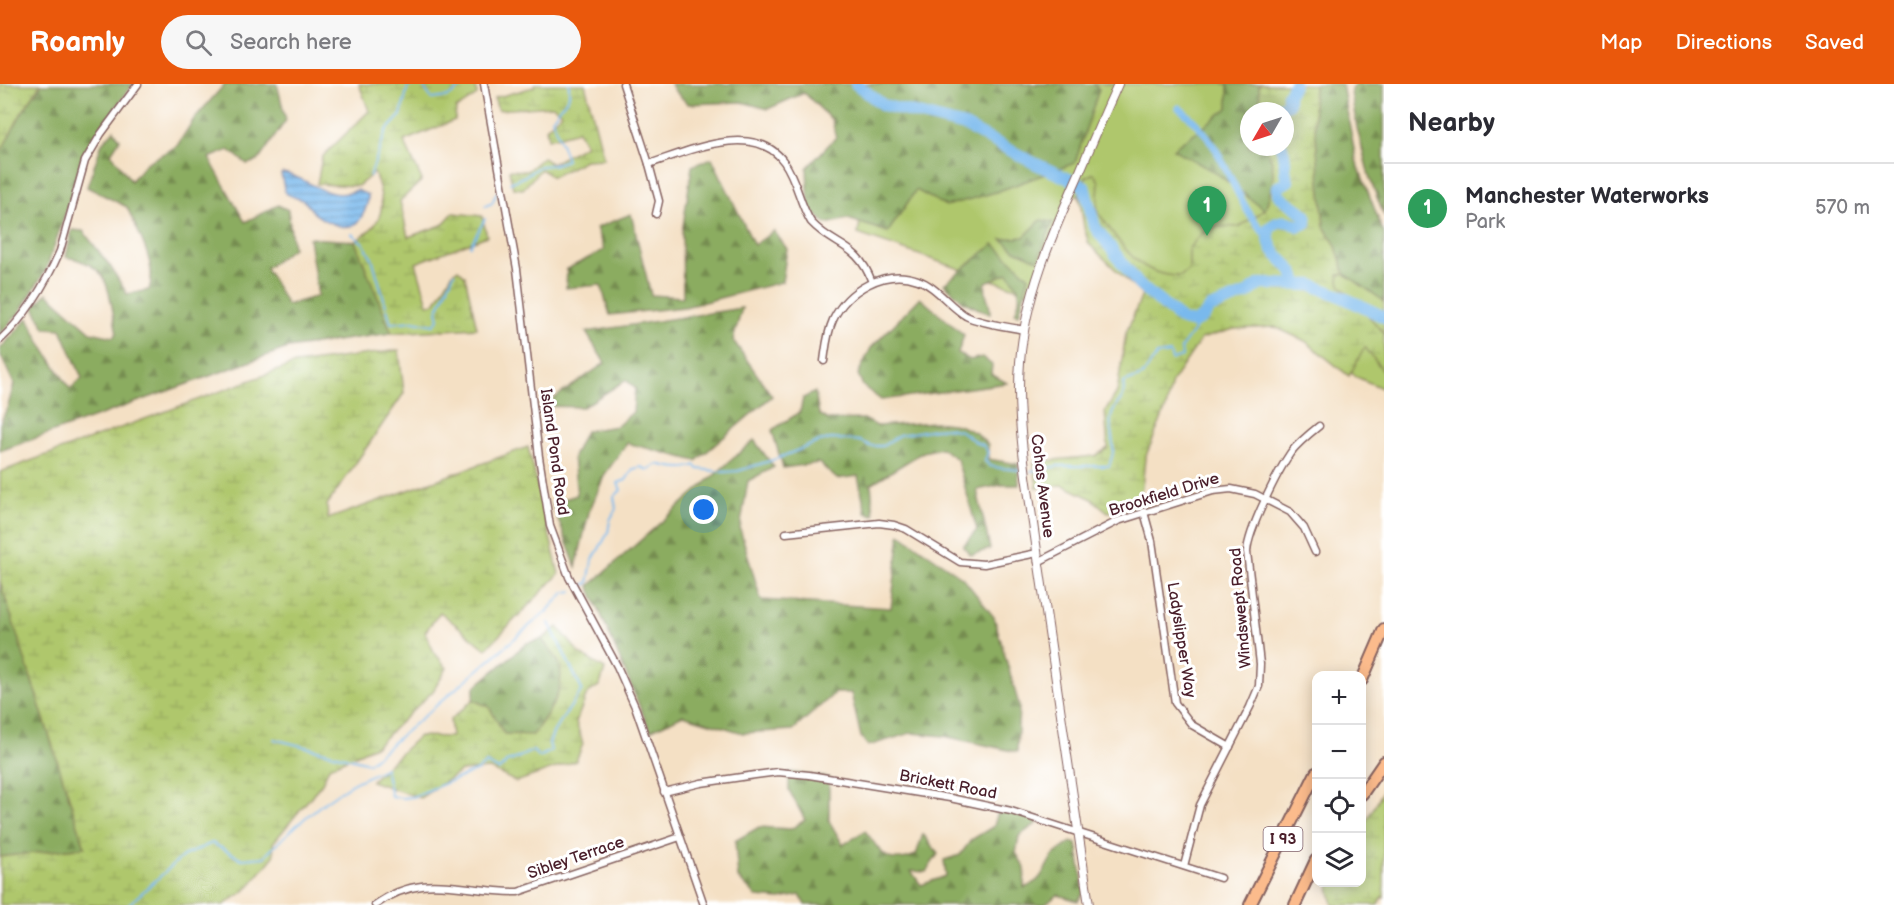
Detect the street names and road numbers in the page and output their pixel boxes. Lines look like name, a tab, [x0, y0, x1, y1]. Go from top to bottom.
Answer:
street label: Island Pond Road	[536, 387, 572, 517]
street label: Cohas Avenue	[1026, 433, 1058, 539]
street label: Brookfield Drive	[1107, 469, 1222, 521]
street label: Windswept Road	[1226, 547, 1256, 669]
street label: Ladyslipper Way	[1162, 581, 1200, 700]
street label: Brickett Road	[898, 766, 998, 804]
road number: I 93	[1264, 827, 1302, 851]
street label: Sibley Terrace	[525, 832, 627, 883]

